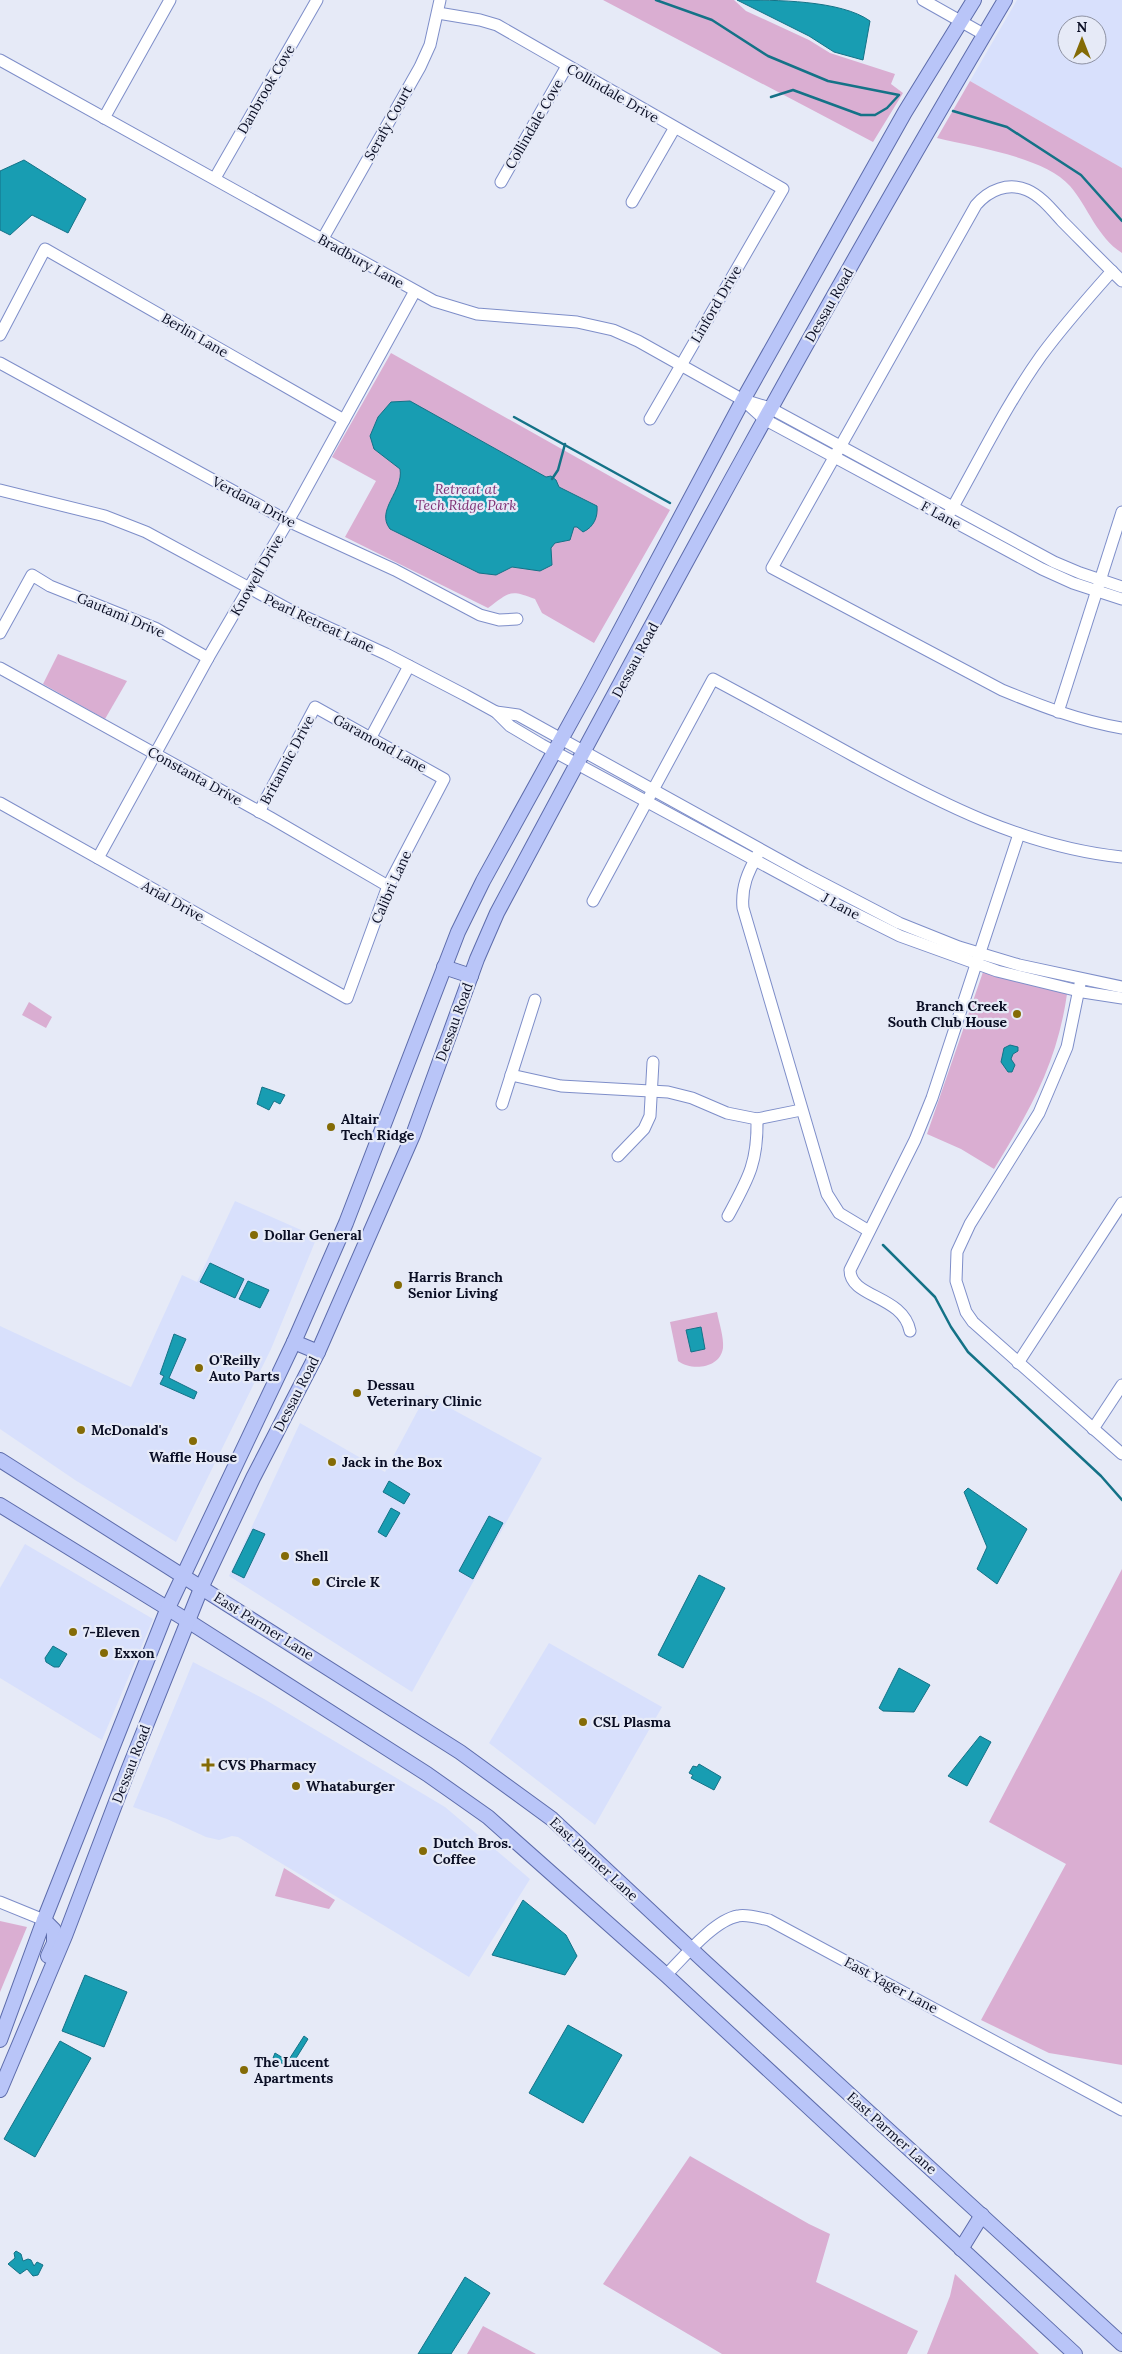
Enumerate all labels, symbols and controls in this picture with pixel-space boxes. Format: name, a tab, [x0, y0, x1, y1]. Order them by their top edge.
north arrow	[1057, 15, 1107, 65]
text: N	[1077, 18, 1088, 36]
street label: Danbrook Cove	[233, 41, 299, 137]
street label: Collindale Drive	[564, 59, 663, 127]
street label: Collindale Cove	[501, 75, 567, 172]
street label: Serafy Court	[360, 82, 416, 163]
street label: Bradbury Lane	[315, 230, 408, 292]
street label: Linford Drive	[687, 262, 746, 346]
street label: Dessau Road	[801, 265, 857, 345]
street label: Berlin Lane	[158, 309, 232, 361]
street label: Verdana Drive	[208, 472, 299, 532]
park label: Retreat at Tech Ridge Park	[415, 480, 517, 514]
street label: F Lane	[918, 497, 965, 533]
street label: Knowell Drive	[226, 531, 288, 619]
street label: Gautami Drive	[74, 588, 168, 642]
street label: Pearl Retreat Lane	[261, 590, 377, 657]
street label: Dessau Road	[608, 619, 662, 701]
street label: Garamond Lane	[330, 710, 430, 776]
street label: Britannic Drive	[256, 712, 318, 808]
street label: Constanta Drive	[145, 743, 246, 810]
street label: Calibri Lane	[367, 847, 415, 926]
street label: Arial Drive	[138, 876, 208, 926]
street label: J Lane	[818, 888, 864, 924]
street label: Dessau Road	[431, 980, 477, 1064]
place label: Branch Creek South Club House	[888, 997, 1008, 1031]
marker: Branch Creek South Club House	[1011, 1008, 1023, 1020]
place label: Altair Tech Ridge	[341, 1110, 415, 1144]
marker: Altair Tech Ridge	[325, 1121, 337, 1133]
place label: Dollar General	[264, 1226, 363, 1244]
marker: Dollar General	[248, 1229, 260, 1241]
place label: Harris Branch Senior Living	[408, 1268, 503, 1302]
marker: Harris Branch Senior Living	[392, 1279, 404, 1291]
place label: O'Reilly Auto Parts	[209, 1351, 280, 1385]
street label: Dessau Road	[269, 1353, 323, 1435]
marker: O'Reilly Auto Parts	[193, 1362, 205, 1374]
place label: Dessau Veterinary Clinic	[367, 1376, 483, 1410]
marker: Dessau Veterinary Clinic	[351, 1387, 363, 1399]
place label: McDonald's	[91, 1421, 168, 1439]
marker: McDonald's	[75, 1424, 87, 1436]
marker: Waffle House	[187, 1435, 199, 1447]
place label: Waffle House	[149, 1448, 238, 1466]
place label: Jack in the Box	[342, 1453, 442, 1471]
marker: Jack in the Box	[326, 1456, 338, 1468]
place label: Shell	[295, 1547, 329, 1565]
marker: Shell	[279, 1550, 291, 1562]
place label: Circle K	[326, 1573, 380, 1591]
marker: Circle K	[310, 1576, 322, 1588]
street label: East Parmer Lane	[211, 1588, 318, 1664]
place label: 7-Eleven	[83, 1623, 140, 1641]
marker: 7-Eleven	[67, 1626, 79, 1638]
place label: Exxon	[114, 1644, 155, 1662]
marker: Exxon	[98, 1647, 110, 1659]
place label: CSL Plasma	[593, 1713, 671, 1731]
marker: CSL Plasma	[577, 1716, 589, 1728]
street label: Dessau Road	[108, 1722, 154, 1806]
place label: CVS Pharmacy	[218, 1756, 317, 1774]
marker: CVS Pharmacy	[202, 1759, 214, 1771]
place label: Whataburger	[306, 1777, 395, 1795]
marker: Whataburger	[290, 1780, 302, 1792]
street label: East Parmer Lane	[546, 1813, 642, 1905]
place label: Dutch Bros. Coffee	[433, 1834, 511, 1868]
marker: Dutch Bros. Coffee	[417, 1845, 429, 1857]
street label: East Yager Lane	[841, 1953, 941, 2017]
place label: The Lucent Apartments	[254, 2053, 333, 2087]
marker: The Lucent Apartments	[238, 2064, 250, 2076]
street label: East Parmer Lane	[843, 2088, 941, 2178]

